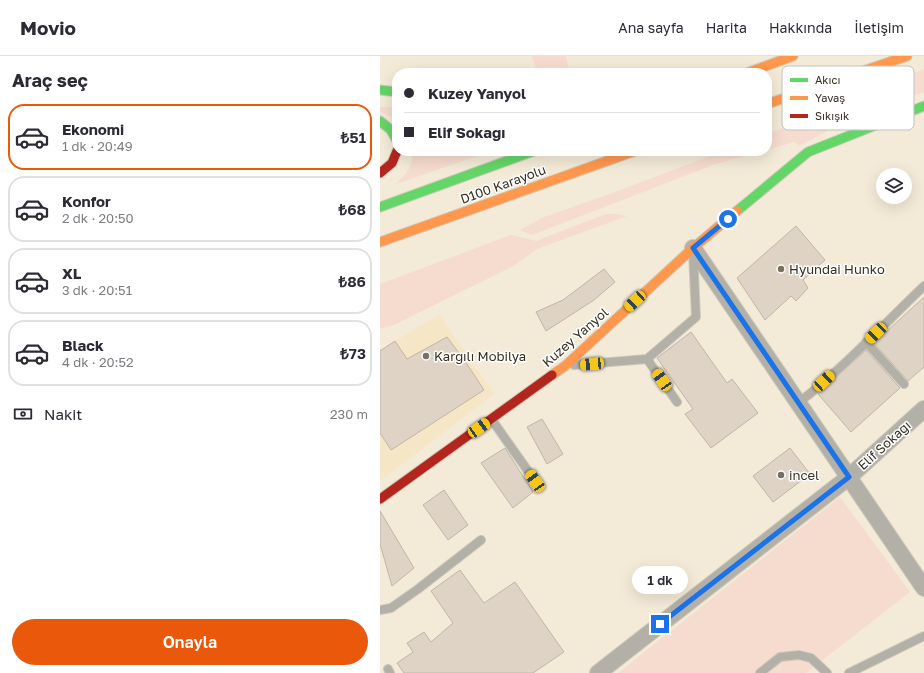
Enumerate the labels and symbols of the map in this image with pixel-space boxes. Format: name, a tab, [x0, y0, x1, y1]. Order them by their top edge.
legend	[782, 66, 914, 130]
text: Akıcı	[815, 73, 840, 86]
text: Yavaş	[815, 91, 845, 104]
text: Sıkışık	[815, 109, 849, 122]
street label: D100 Karayolu	[458, 161, 548, 207]
route start	[719, 210, 737, 228]
place label: Hyundai Hunko	[789, 261, 885, 277]
marker: Hyundai Hunko	[776, 264, 786, 274]
car	[622, 288, 648, 314]
street label: Kuzey Yanyol	[539, 304, 611, 370]
car	[863, 320, 889, 346]
place label: Kargılı Mobilya	[434, 348, 526, 364]
marker: Kargılı Mobilya	[421, 351, 431, 361]
car	[580, 357, 604, 371]
car	[650, 367, 674, 393]
car	[811, 368, 837, 394]
car	[466, 416, 492, 440]
street label: Elif Sokağı	[854, 417, 914, 473]
place label: incel	[789, 467, 819, 483]
car	[523, 468, 547, 494]
marker: incel	[776, 470, 786, 480]
callout: 1 dk	[632, 566, 688, 594]
route end	[651, 615, 669, 633]

